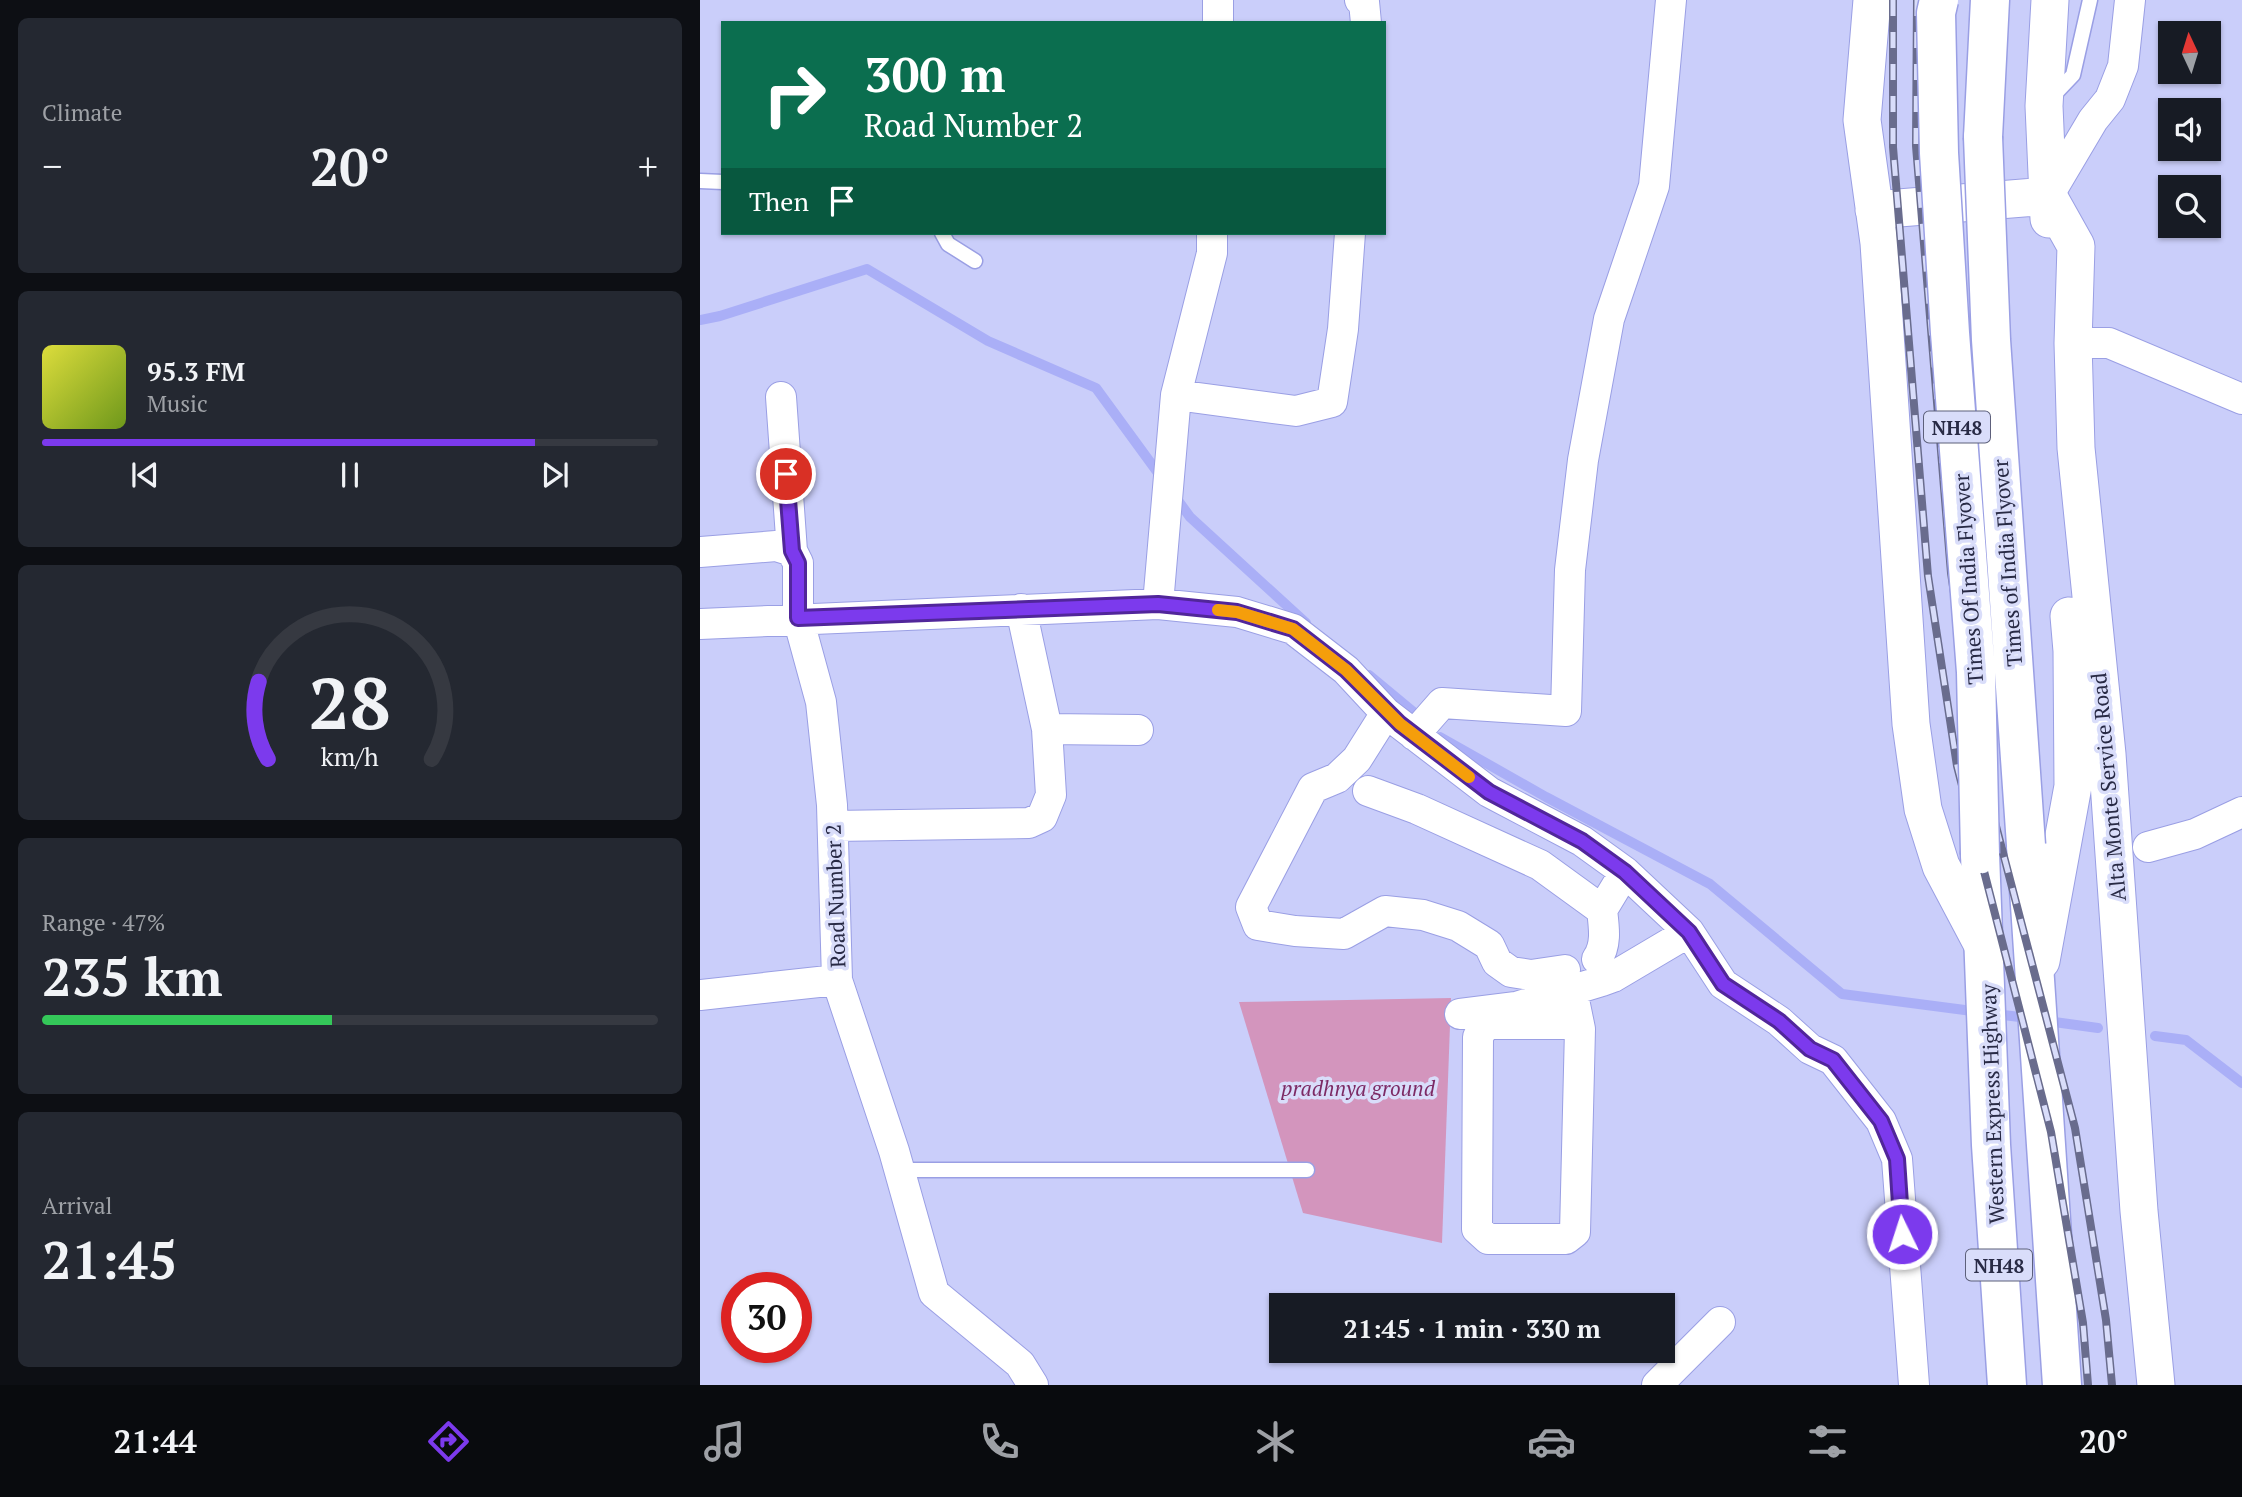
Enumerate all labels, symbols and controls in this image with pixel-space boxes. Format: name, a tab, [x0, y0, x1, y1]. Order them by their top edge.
north arrow	[2158, 21, 2221, 84]
map controls	[2158, 21, 2221, 238]
text: 300 m	[864, 41, 1006, 106]
icon: right	[749, 49, 840, 140]
text: Climate	[42, 97, 122, 128]
button: sound	[2158, 98, 2221, 161]
text: Road Number 2	[864, 104, 1083, 146]
text: 20°	[310, 132, 390, 201]
text: −	[42, 141, 62, 191]
text: +	[638, 141, 658, 191]
button: search	[2158, 175, 2221, 238]
icon: arrive	[823, 182, 861, 220]
text: Then	[749, 184, 809, 218]
text: 95.3 FM	[147, 354, 245, 388]
text: Music	[147, 388, 208, 419]
road number: NH48	[1924, 412, 1990, 442]
pin	[756, 444, 816, 504]
icon: arrive	[767, 455, 805, 493]
icon: previous	[126, 456, 164, 494]
icon: pause	[331, 456, 369, 494]
icon: next	[536, 456, 574, 494]
street label: Times of India Flyover	[1986, 458, 2028, 668]
street label: Times Of India Flyover	[1947, 472, 1989, 686]
text: 28	[309, 653, 391, 750]
street label: Alta Monte Service Road	[2084, 671, 2132, 902]
text: km/h	[321, 739, 379, 772]
street label: Road Number 2	[818, 824, 852, 968]
text: Range · 47%	[42, 907, 165, 938]
text: 235 km	[42, 942, 223, 1011]
street label: Western Express Highway	[1974, 983, 2010, 1225]
park label: pradhnya ground	[1281, 1074, 1436, 1102]
text: Arrival	[42, 1190, 113, 1221]
position arrow	[1865, 1197, 1939, 1271]
text: 21:45	[42, 1225, 177, 1294]
road number: NH48	[1966, 1250, 2032, 1280]
speed limit sign: 30	[721, 1272, 812, 1363]
text: 21:45 · 1 min · 330 m	[1343, 1311, 1601, 1345]
icon: directions	[424, 1417, 473, 1466]
icon: music	[700, 1417, 749, 1466]
icon: phone	[975, 1417, 1024, 1466]
icon: climate	[1251, 1417, 1300, 1466]
icon: car	[1527, 1417, 1576, 1466]
icon: filters	[1803, 1417, 1852, 1466]
text: 21:44	[113, 1420, 197, 1462]
text: 20°	[2079, 1420, 2128, 1462]

